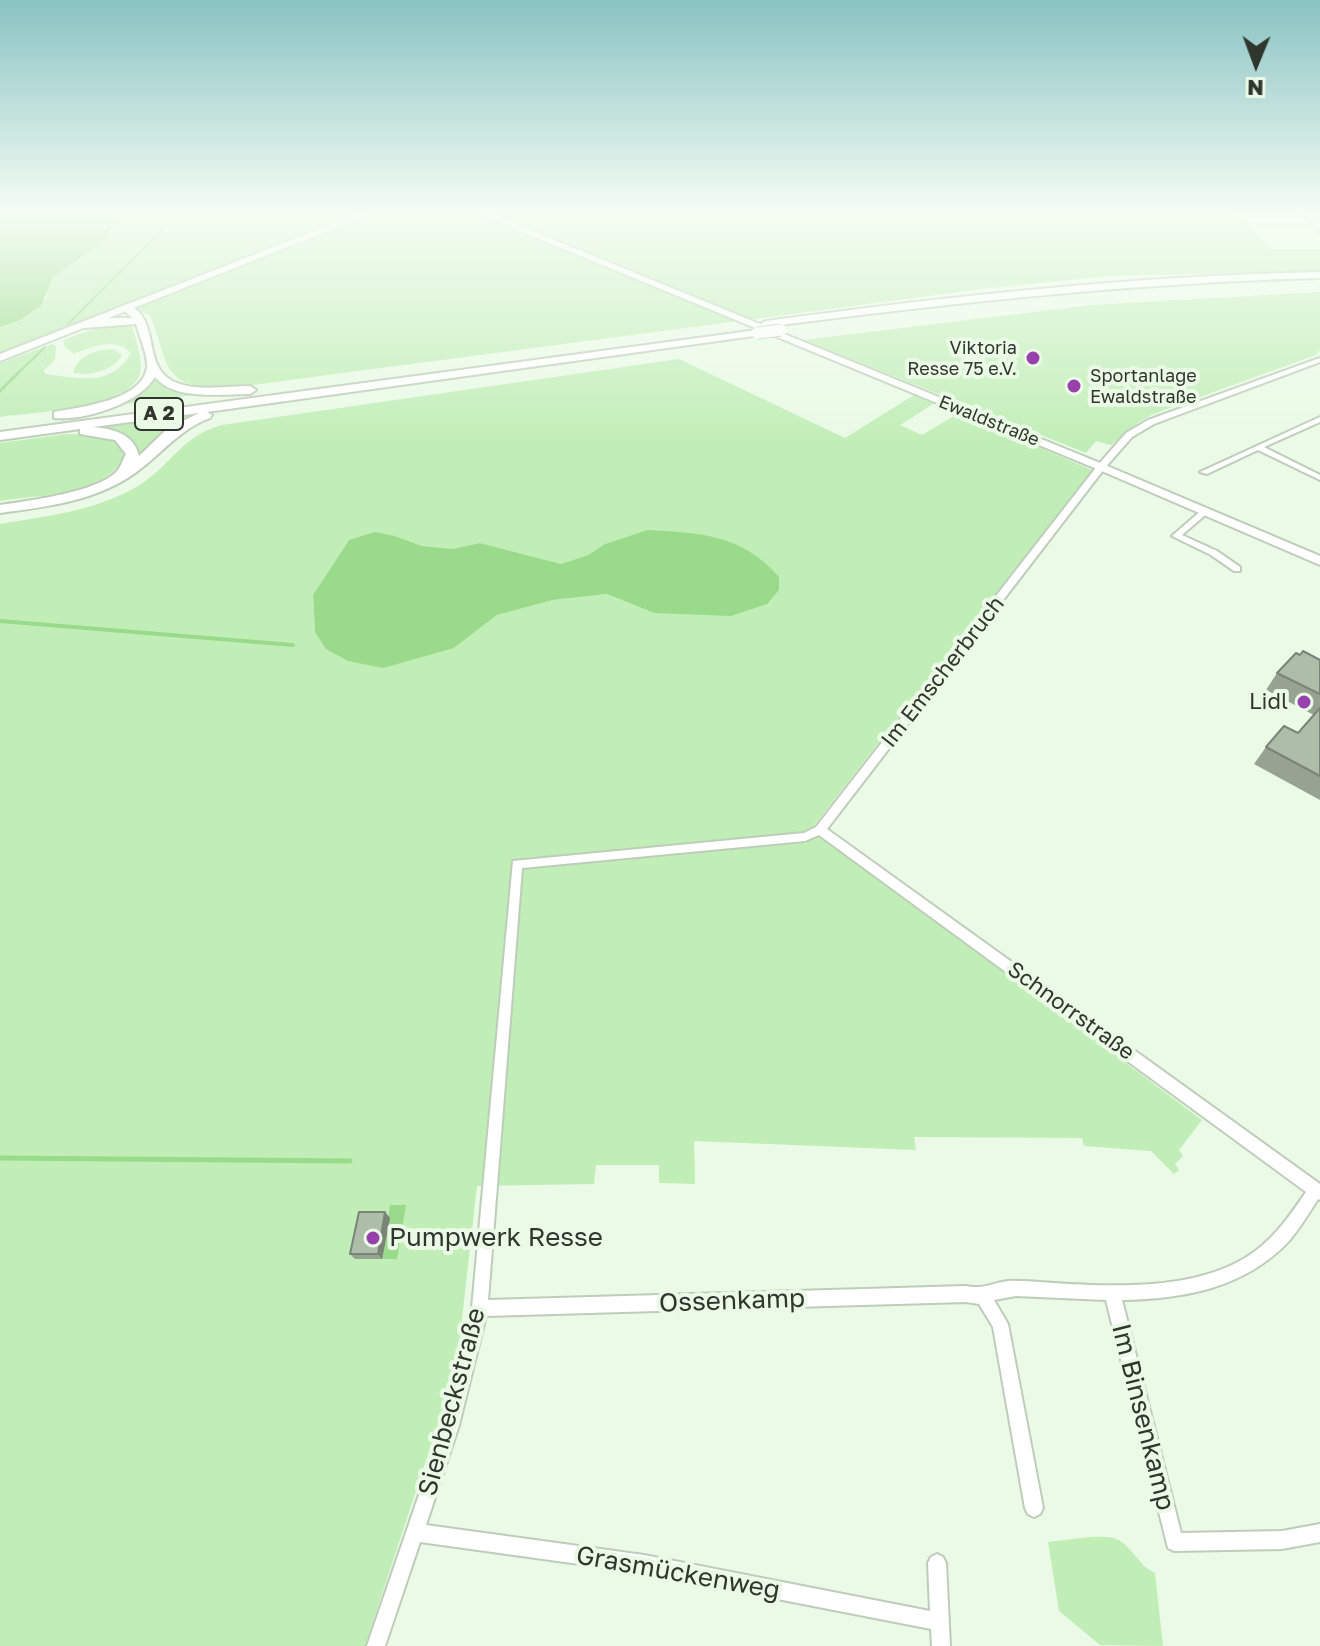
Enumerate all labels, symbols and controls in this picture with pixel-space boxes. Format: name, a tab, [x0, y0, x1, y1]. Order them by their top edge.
north arrow	[1216, 24, 1296, 104]
text: N	[1247, 75, 1264, 102]
place label: Viktoria Resse 75 e.V.	[907, 337, 1017, 380]
marker: Viktoria Resse 75 e.V.	[1024, 349, 1042, 367]
place label: Sportanlage Ewaldstraße	[1090, 365, 1197, 408]
marker: Sportanlage Ewaldstraße	[1065, 377, 1083, 395]
street label: Ewaldstraße	[936, 391, 1042, 451]
road number: A 2	[135, 398, 183, 430]
street label: Im Emscherbruch	[876, 591, 1010, 753]
place label: Lidl	[1249, 689, 1288, 715]
marker: Lidl	[1295, 693, 1313, 711]
street label: Schnorrstraße	[1002, 956, 1140, 1066]
place label: Pumpwerk Resse	[389, 1222, 603, 1254]
marker: Pumpwerk Resse	[364, 1229, 382, 1247]
street label: Ossenkamp	[659, 1283, 805, 1319]
street label: Sienbeckstraße	[412, 1305, 492, 1499]
street label: Im Binsenkamp	[1105, 1321, 1181, 1513]
street label: Grasmückenweg	[574, 1540, 782, 1606]

